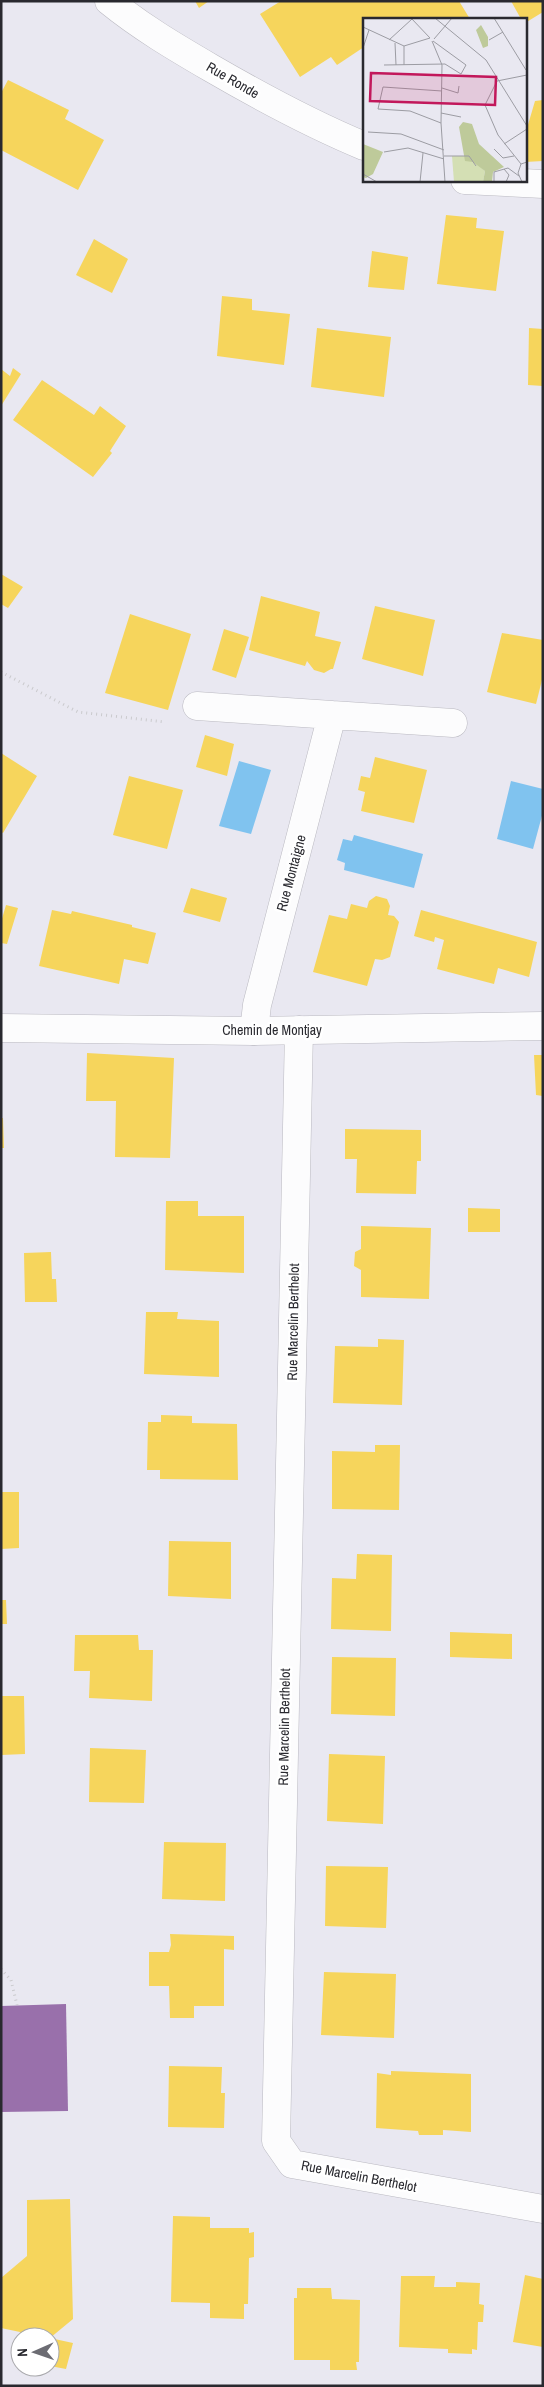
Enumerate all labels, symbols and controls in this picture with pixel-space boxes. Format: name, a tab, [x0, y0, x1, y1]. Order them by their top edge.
inset map	[363, 18, 526, 181]
street label: Rue Ronde	[203, 58, 263, 102]
street label: Rue Montaigne	[272, 833, 310, 913]
street label: Chemin de Montjay	[222, 1021, 322, 1039]
street label: Rue Marcelin Berthelot	[283, 1263, 303, 1381]
street label: Rue Marcelin Berthelot	[274, 1668, 294, 1786]
street label: Rue Marcelin Berthelot	[300, 2156, 418, 2196]
north arrow	[10, 2327, 60, 2377]
text: N	[13, 2348, 31, 2357]

